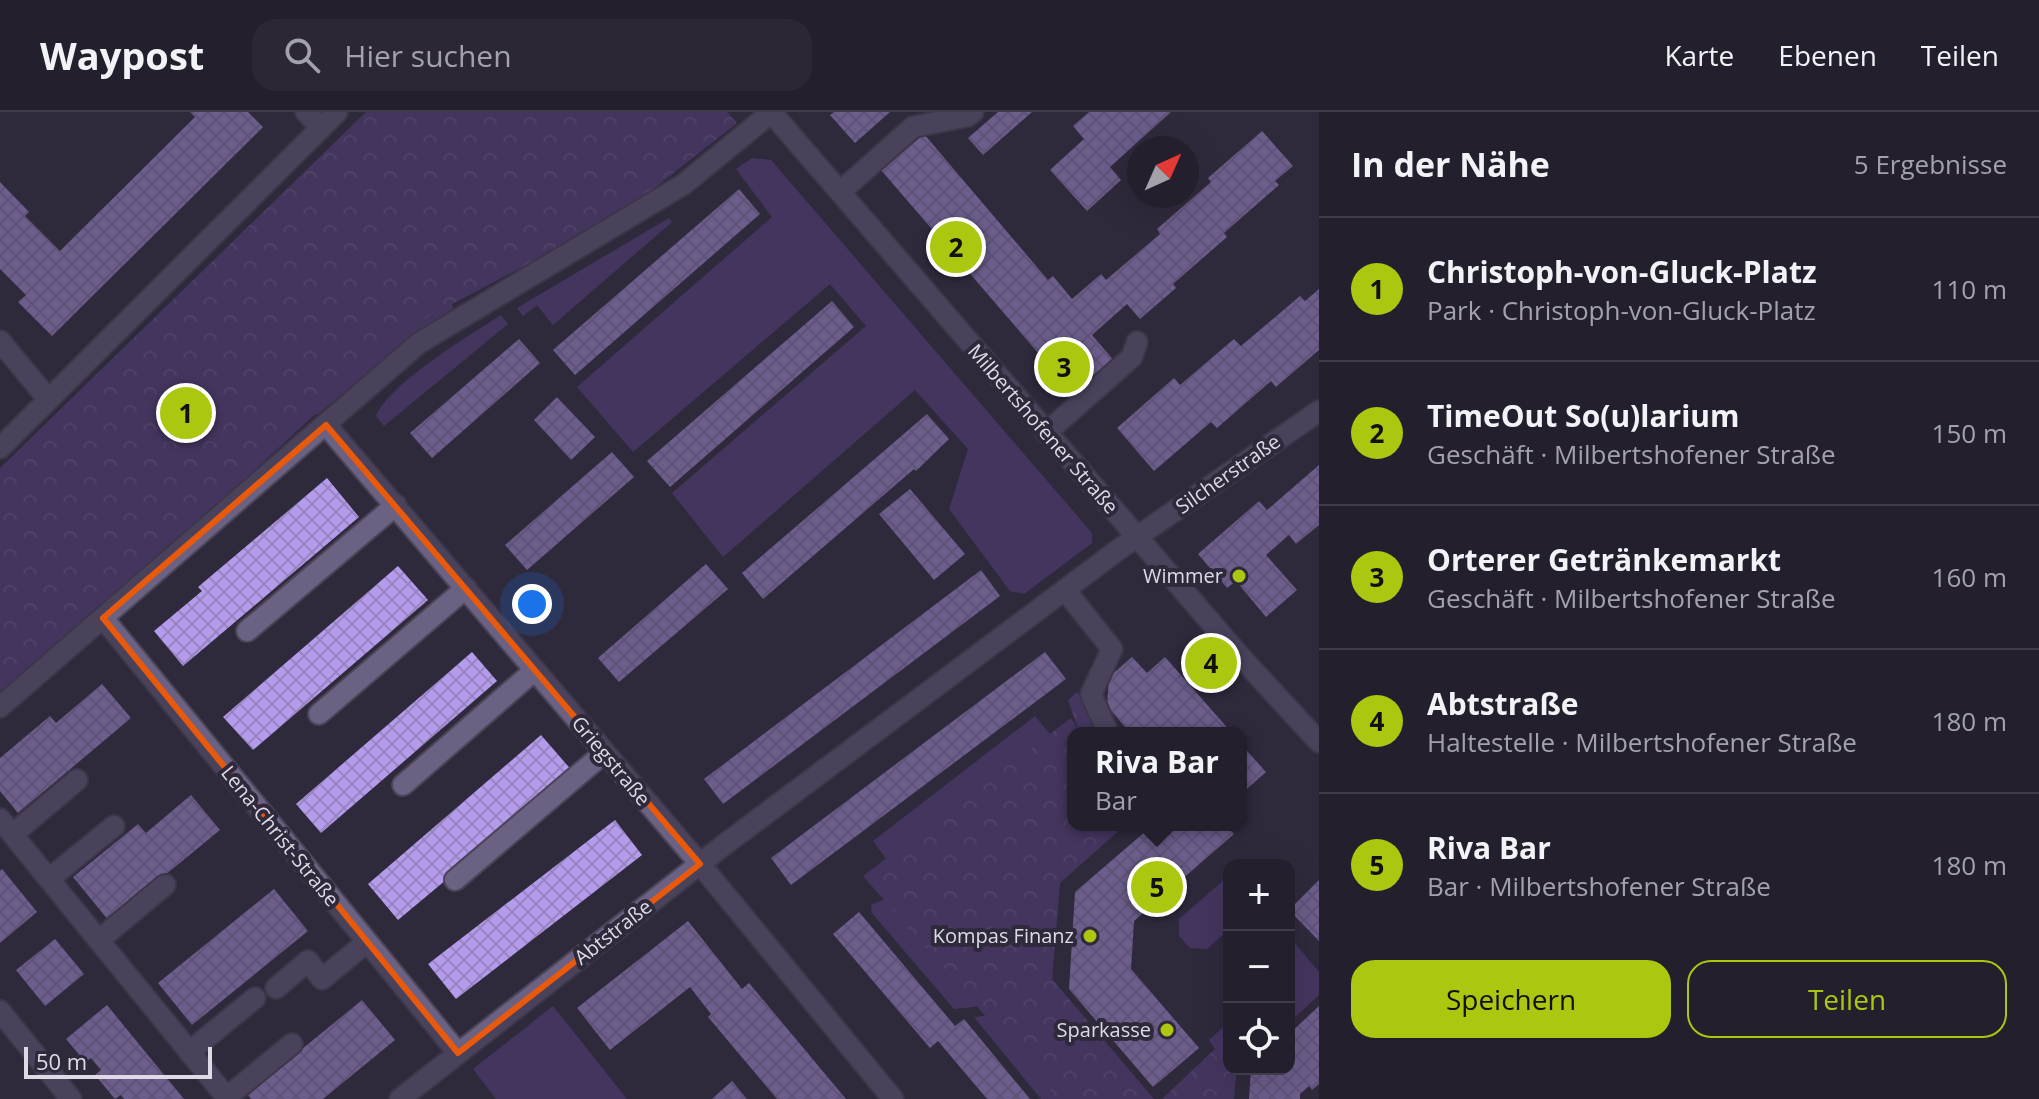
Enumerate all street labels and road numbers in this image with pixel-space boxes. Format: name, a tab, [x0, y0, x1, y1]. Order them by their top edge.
street label: Milbertshofener Straße	[962, 338, 1125, 519]
street label: Silcherstraße	[1170, 428, 1285, 520]
street label: Griegstraße	[566, 710, 657, 811]
street label: Lena-Christ-Straße	[215, 760, 346, 912]
street label: Abtstraße	[568, 893, 657, 970]

